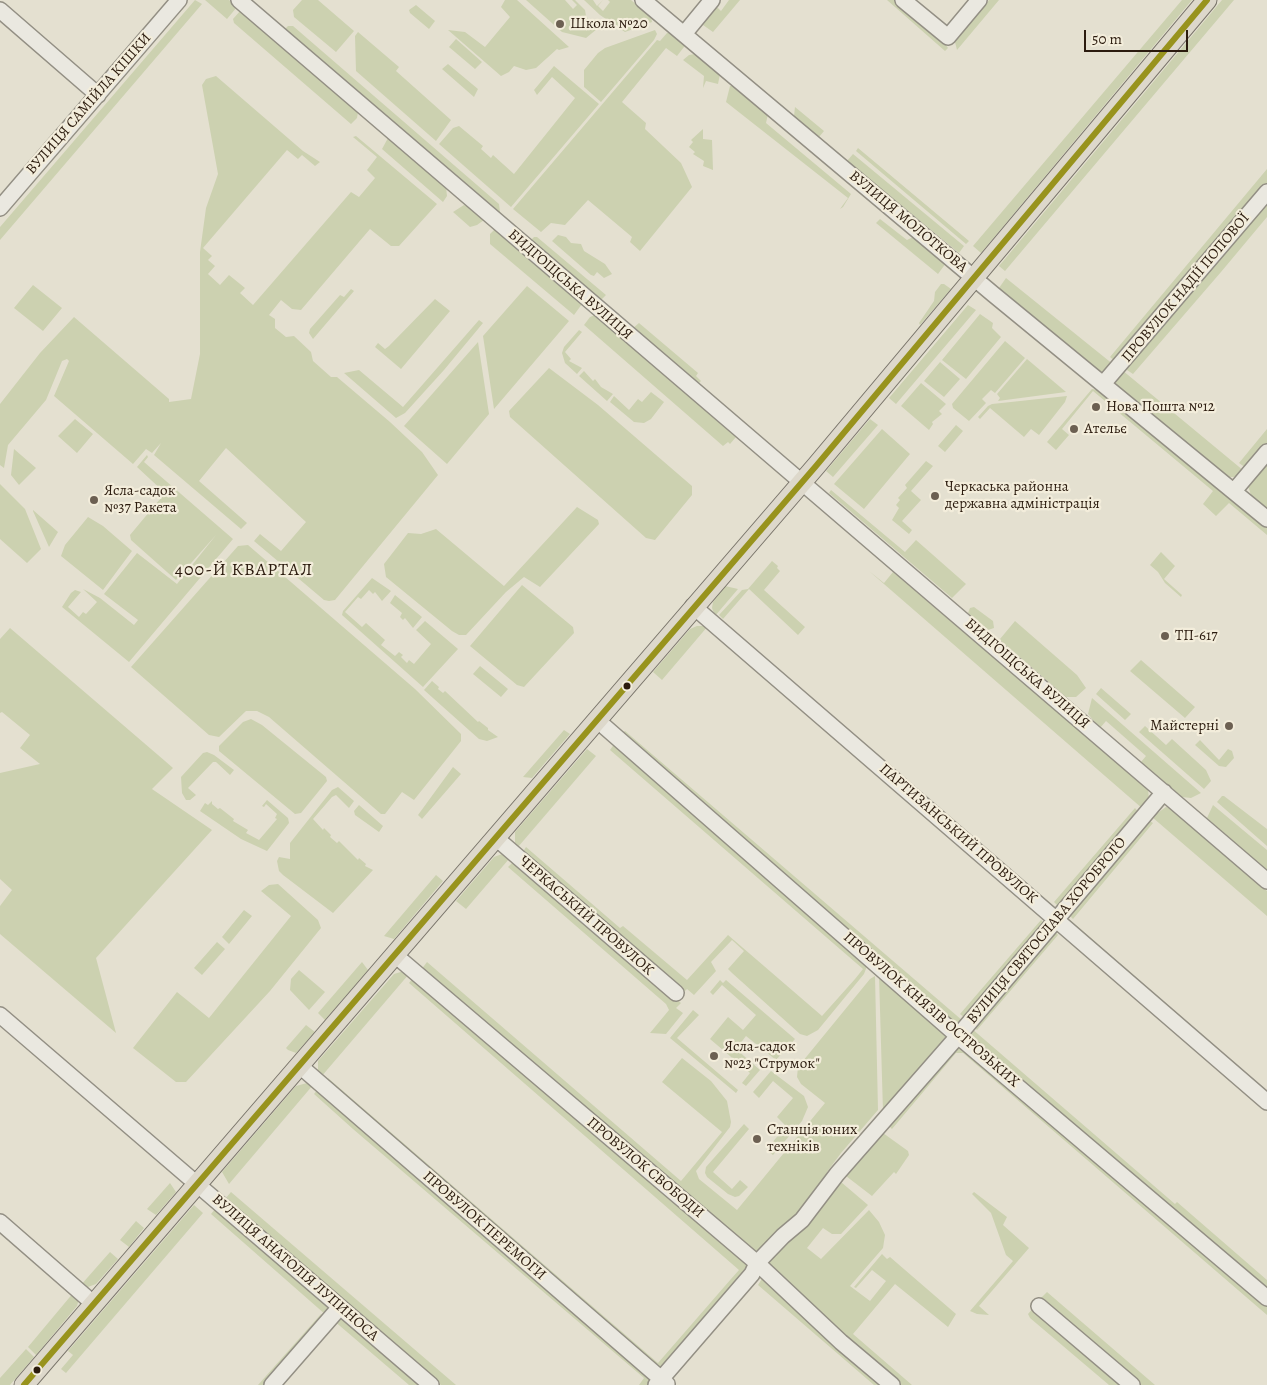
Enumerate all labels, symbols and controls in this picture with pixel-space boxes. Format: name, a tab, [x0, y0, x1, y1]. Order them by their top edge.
place label: Школа №20	[570, 15, 648, 33]
marker: Школа №20	[554, 18, 566, 30]
scale bar	[1087, 20, 1191, 52]
text: 50 m	[1092, 29, 1122, 49]
street label: ВУЛИЦЯ САМІЙЛА КІШКИ	[23, 30, 155, 178]
street label: ВУЛИЦЯ МОЛОТКОВА	[845, 167, 971, 277]
street label: ПРОВУЛОК НАДІЇ ПОПОВОЇ	[1118, 210, 1254, 366]
street label: БИДГОЩСЬКА ВУЛИЦЯ	[504, 226, 636, 344]
place label: Нова Пошта №12	[1106, 398, 1215, 416]
marker: Нова Пошта №12	[1090, 401, 1102, 413]
place label: Ательє	[1084, 420, 1127, 438]
marker: Ательє	[1068, 423, 1080, 435]
place label: Черкаська районна державна адміністрація	[945, 478, 1100, 513]
place label: Ясла-садок №37 Ракета	[104, 482, 177, 517]
marker: Черкаська районна державна адміністрація	[929, 490, 941, 502]
marker: Ясла-садок №37 Ракета	[88, 494, 100, 506]
district label: 400-Й КВАРТАЛ	[173, 560, 315, 582]
street label: БИДГОЩСЬКА ВУЛИЦЯ	[961, 615, 1093, 733]
place label: ТП-617	[1175, 627, 1217, 645]
marker: ТП-617	[1159, 630, 1171, 642]
unlabelled marker	[622, 681, 632, 691]
place label: Майстерні	[1150, 717, 1219, 735]
marker: Майстерні	[1223, 720, 1235, 732]
street label: ПАРТИЗАНСЬКИЙ ПРОВУЛОК	[875, 760, 1041, 908]
street label: ВУЛИЦЯ СВЯТОСЛАВА ХОРОБРОГО	[964, 834, 1130, 1028]
street label: ЧЕРКАСЬКИЙ ПРОВУЛОК	[515, 853, 657, 979]
street label: ПРОВУЛОК КНЯЗІВ ОСТРОЗЬКИХ	[839, 929, 1023, 1091]
place label: Ясла-садок №23 "Струмок"	[724, 1038, 820, 1073]
marker: Ясла-садок №23 "Струмок"	[708, 1050, 720, 1062]
street label: ПРОВУЛОК СВОБОДИ	[583, 1114, 707, 1222]
place label: Станція юних техніків	[767, 1121, 857, 1156]
marker: Станція юних техніків	[751, 1133, 763, 1145]
street label: ПРОВУЛОК ПЕРЕМОГИ	[419, 1168, 549, 1284]
street label: ВУЛИЦЯ АНАТОЛІЯ ЛУПИНОСА	[208, 1191, 382, 1345]
unlabelled marker	[32, 1365, 42, 1375]

